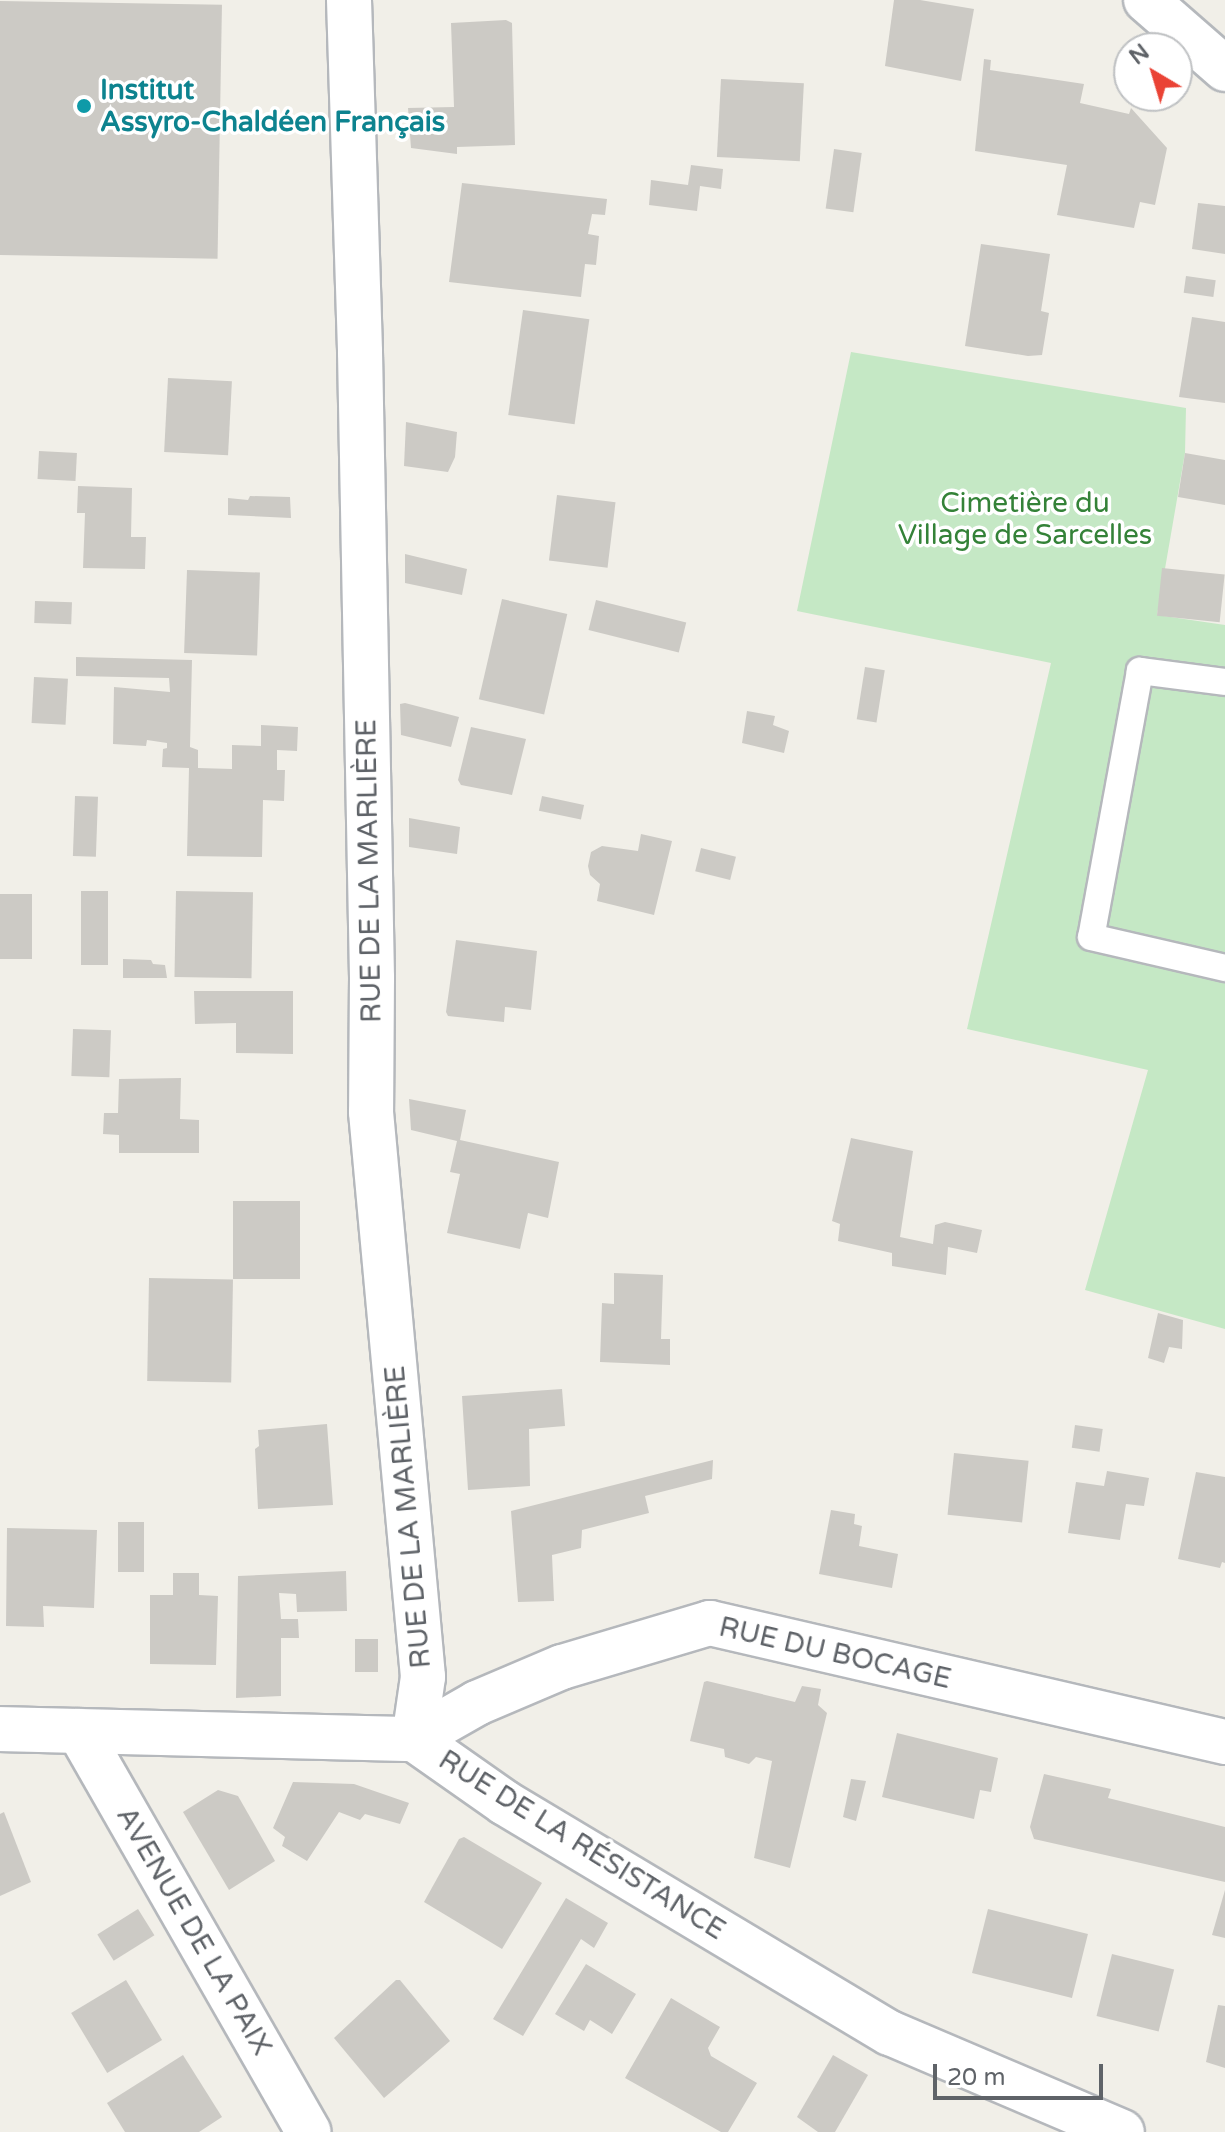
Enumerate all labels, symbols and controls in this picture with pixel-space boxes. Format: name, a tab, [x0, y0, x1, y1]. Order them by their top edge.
north arrow	[1113, 32, 1193, 112]
text: N	[1124, 39, 1154, 70]
place label: Institut Assyro-Chaldéen Français	[100, 73, 445, 139]
marker: Institut Assyro-Chaldéen Français	[75, 97, 93, 115]
park label: Cimetière du Village de Sarcelles	[898, 486, 1152, 552]
street label: RUE DE LA MARLIÈRE	[350, 719, 388, 1023]
street label: RUE DE LA MARLIÈRE	[378, 1364, 438, 1670]
street label: RUE DU BOCAGE	[716, 1610, 954, 1696]
street label: RUE DE LA RÉSISTANCE	[433, 1743, 731, 1947]
street label: AVENUE DE LA PAIX	[109, 1801, 279, 2061]
scale bar	[937, 2048, 1107, 2098]
text: 20 m	[947, 2063, 1005, 2092]

